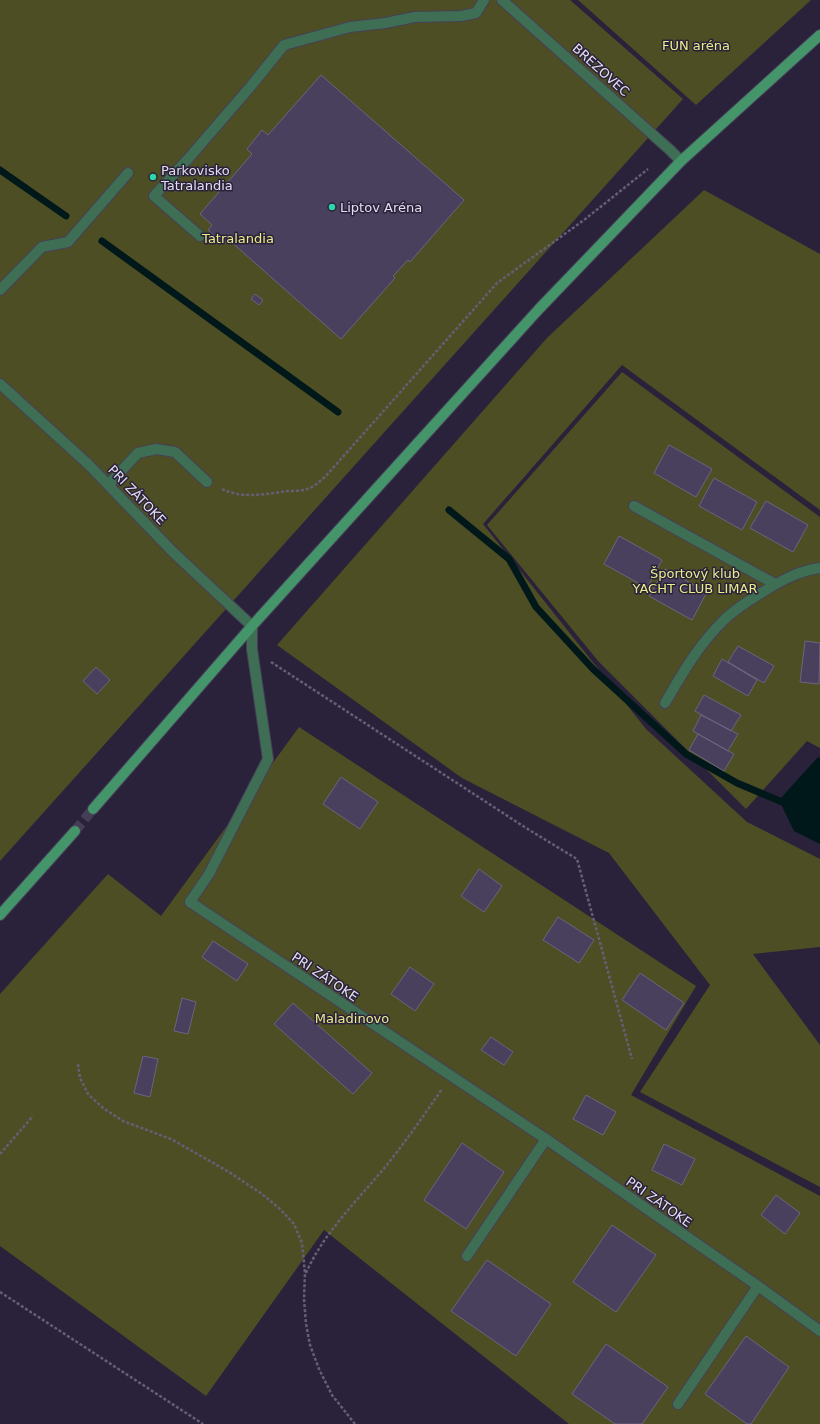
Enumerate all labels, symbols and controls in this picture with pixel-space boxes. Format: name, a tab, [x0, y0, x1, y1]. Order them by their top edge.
park label: FUN aréna	[662, 38, 730, 53]
street label: BREZOVEC	[570, 41, 632, 99]
place label: Parkovisko Tatralandia	[160, 163, 233, 193]
marker: Parkovisko Tatralandia	[148, 172, 158, 182]
place label: Liptov Aréna	[340, 200, 422, 215]
marker: Liptov Aréna	[327, 202, 337, 212]
park label: Tatralandia	[201, 231, 274, 246]
street label: PRI ZÁTOKE	[105, 462, 169, 528]
park label: Športový klub YACHT CLUB LIMAR	[632, 566, 757, 596]
street label: PRI ZÁTOKE	[289, 949, 361, 1005]
park label: Maladinovo	[315, 1011, 389, 1026]
street label: PRI ZÁTOKE	[623, 1174, 695, 1230]

